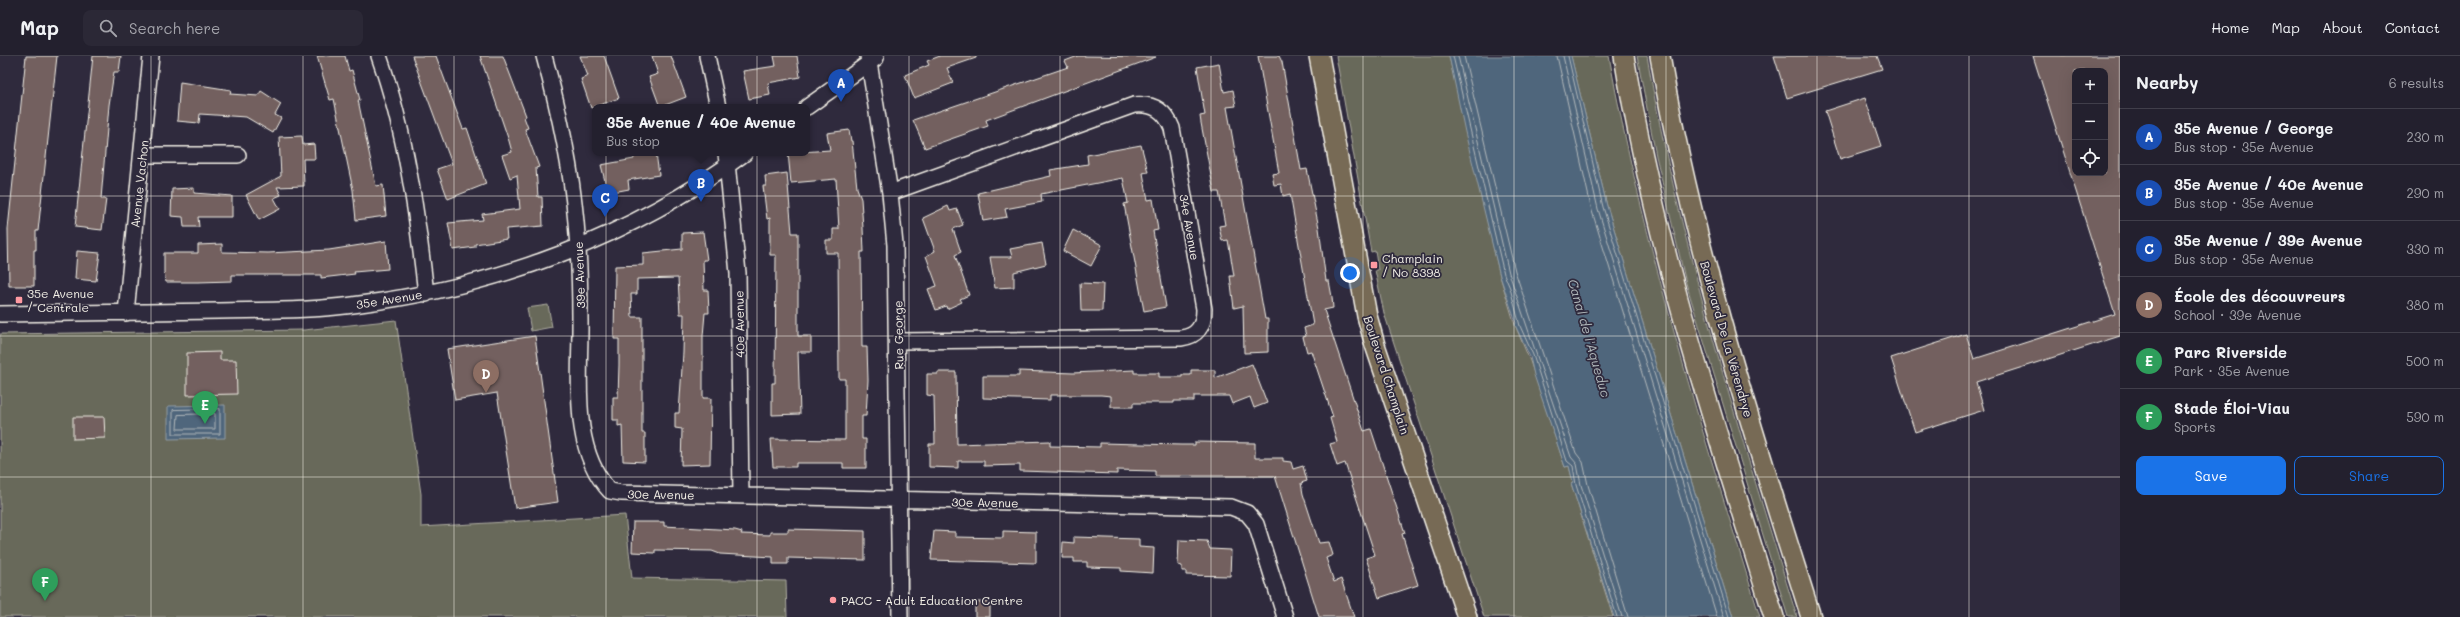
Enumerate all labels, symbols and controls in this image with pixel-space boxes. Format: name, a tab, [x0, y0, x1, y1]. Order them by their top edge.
search box	[83, 10, 363, 46]
text: Map	[20, 15, 59, 40]
icon: search	[97, 17, 119, 39]
text: Search here	[129, 18, 220, 38]
text: Home	[2211, 18, 2249, 37]
text: Map	[2271, 18, 2300, 37]
text: About	[2322, 18, 2363, 37]
text: Contact	[2385, 18, 2440, 37]
map controls	[2072, 68, 2108, 176]
button: +	[2072, 68, 2108, 104]
pin: A	[828, 69, 854, 102]
text: Nearby	[2136, 71, 2198, 93]
text: 6 results	[2389, 74, 2444, 91]
popup	[592, 104, 810, 156]
button: −	[2072, 104, 2108, 140]
text: 35e Avenue / 40e Avenue	[606, 112, 796, 132]
text: 35e Avenue / George	[2174, 118, 2333, 138]
text: A	[2144, 128, 2154, 145]
text: 230 m	[2407, 128, 2444, 145]
text: Bus stop	[606, 132, 660, 149]
text: Bus stop · 35e Avenue	[2174, 138, 2314, 155]
street label: Avenue Vachon	[126, 139, 152, 229]
button: locate	[2072, 140, 2108, 176]
pin: B	[688, 169, 714, 202]
text: 35e Avenue / 40e Avenue	[2174, 174, 2364, 194]
pin: C	[592, 184, 618, 217]
text: B	[2145, 184, 2153, 201]
text: 290 m	[2407, 184, 2444, 201]
street label: 34e Avenue	[1176, 193, 1204, 261]
text: Bus stop · 35e Avenue	[2174, 194, 2314, 211]
text: 35e Avenue / 39e Avenue	[2174, 230, 2362, 250]
text: C	[2144, 240, 2154, 257]
text: 330 m	[2406, 240, 2444, 257]
street label: 39e Avenue	[570, 241, 588, 309]
place label: Champlain / No 8398	[1382, 250, 1443, 280]
text: Bus stop · 35e Avenue	[2174, 250, 2314, 267]
street label: Boulevard De La Vérendrye	[1697, 259, 1757, 419]
marker: Champlain / No 8398	[1369, 260, 1379, 270]
your location	[1340, 263, 1360, 283]
water label: Canal de l'Aqueduc	[1565, 277, 1615, 399]
place label: 35e Avenue / Centrale	[27, 285, 94, 315]
street label: 35e Avenue	[355, 286, 423, 312]
text: École des découvreurs	[2174, 286, 2345, 306]
street label: 40e Avenue	[730, 290, 748, 358]
marker: 35e Avenue / Centrale	[14, 295, 24, 305]
text: D	[2144, 296, 2154, 313]
text: 380 m	[2406, 296, 2444, 313]
street label: Rue George	[889, 300, 907, 370]
text: School · 39e Avenue	[2174, 306, 2301, 323]
street label: Boulevard Champlain	[1360, 314, 1414, 436]
text: Parc Riverside	[2174, 342, 2287, 362]
text: E	[2145, 352, 2153, 369]
text: 500 m	[2406, 352, 2444, 369]
pin: D	[473, 360, 499, 393]
text: Park · 35e Avenue	[2174, 362, 2290, 379]
pin: E	[192, 391, 218, 424]
text: Stade Éloi-Viau	[2174, 398, 2290, 418]
text: F	[2145, 408, 2153, 425]
text: 590 m	[2406, 408, 2444, 425]
text: Sports	[2174, 418, 2216, 435]
button: Save	[2136, 456, 2286, 495]
button: Share	[2294, 456, 2444, 495]
street label: 30e Avenue	[627, 485, 695, 503]
street label: 30e Avenue	[951, 493, 1019, 511]
pin: F	[32, 568, 58, 601]
place label: PACC - Adult Education Centre	[841, 592, 1023, 608]
marker: PACC - Adult Education Centre	[828, 595, 838, 605]

